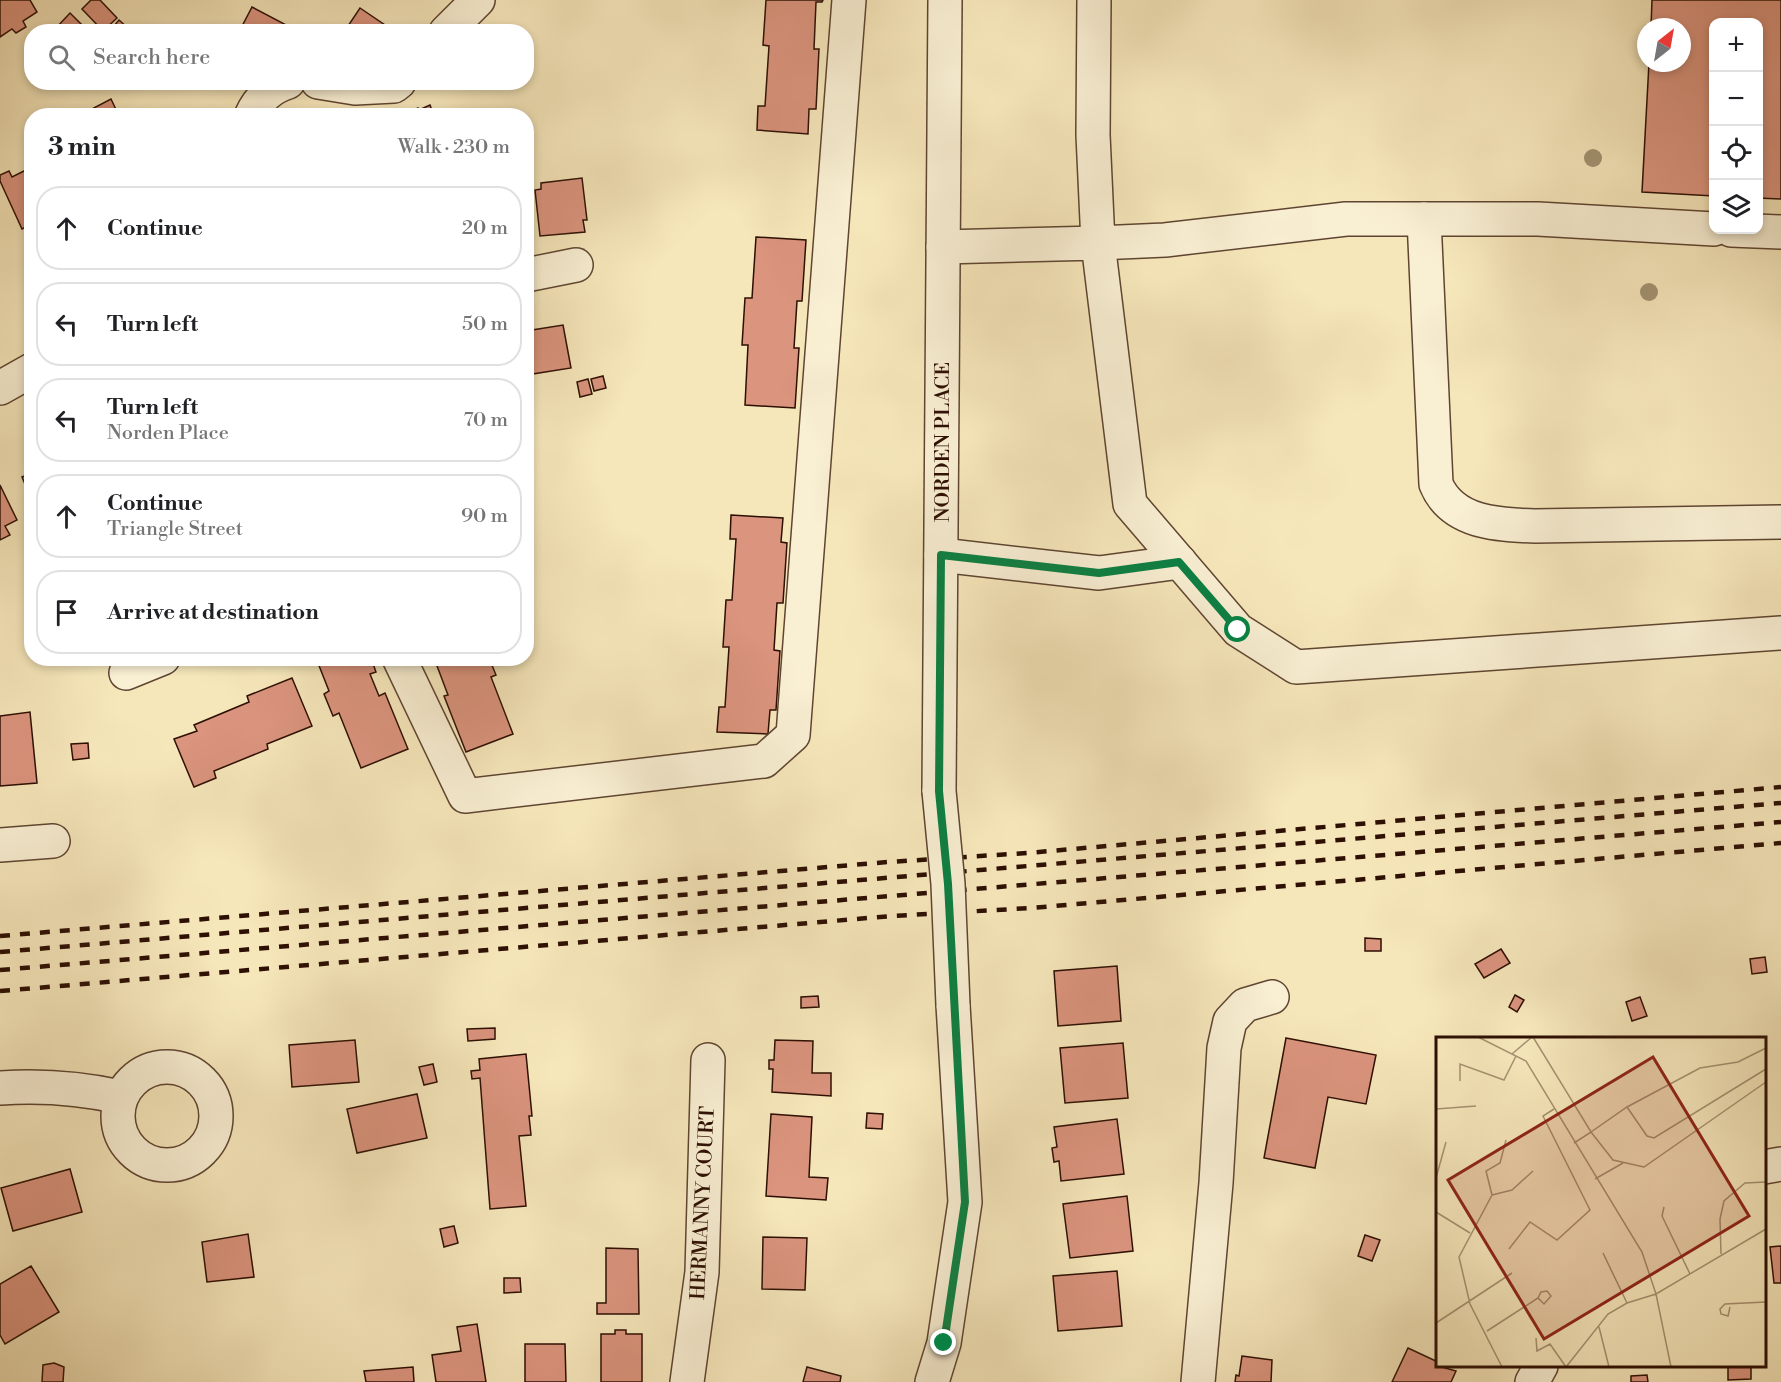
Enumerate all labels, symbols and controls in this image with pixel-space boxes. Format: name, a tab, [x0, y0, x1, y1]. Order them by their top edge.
north arrow	[1637, 18, 1691, 72]
map controls	[1709, 18, 1763, 234]
button: +	[1709, 18, 1763, 72]
search box	[24, 24, 534, 90]
icon: search	[45, 41, 78, 74]
text: Search here	[93, 44, 210, 71]
button: −	[1709, 72, 1763, 126]
button: locate	[1709, 126, 1763, 180]
text: 3 min	[48, 131, 116, 163]
text: Walk · 230 m	[398, 135, 510, 160]
button: layers	[1709, 180, 1763, 234]
icon: ahead	[50, 212, 83, 245]
text: Continue	[107, 215, 203, 242]
text: 20 m	[462, 216, 508, 241]
icon: left	[50, 308, 83, 341]
text: Turn left	[107, 311, 198, 338]
text: 50 m	[462, 312, 508, 337]
street label: NORDEN PLACE	[931, 362, 956, 522]
text: Turn left	[107, 394, 198, 421]
icon: left	[50, 404, 83, 437]
text: 70 m	[464, 408, 508, 433]
text: Norden Place	[107, 421, 229, 446]
text: Continue	[107, 490, 203, 517]
icon: ahead	[50, 500, 83, 533]
text: 90 m	[461, 504, 508, 529]
text: Triangle Street	[107, 517, 243, 542]
icon: arrive	[50, 596, 83, 629]
text: Arrive at destination	[107, 599, 319, 626]
route start	[1224, 616, 1250, 642]
inset map	[1436, 1037, 1766, 1367]
street label: HERMANNY COURT	[686, 1106, 721, 1301]
route end	[930, 1329, 956, 1355]

